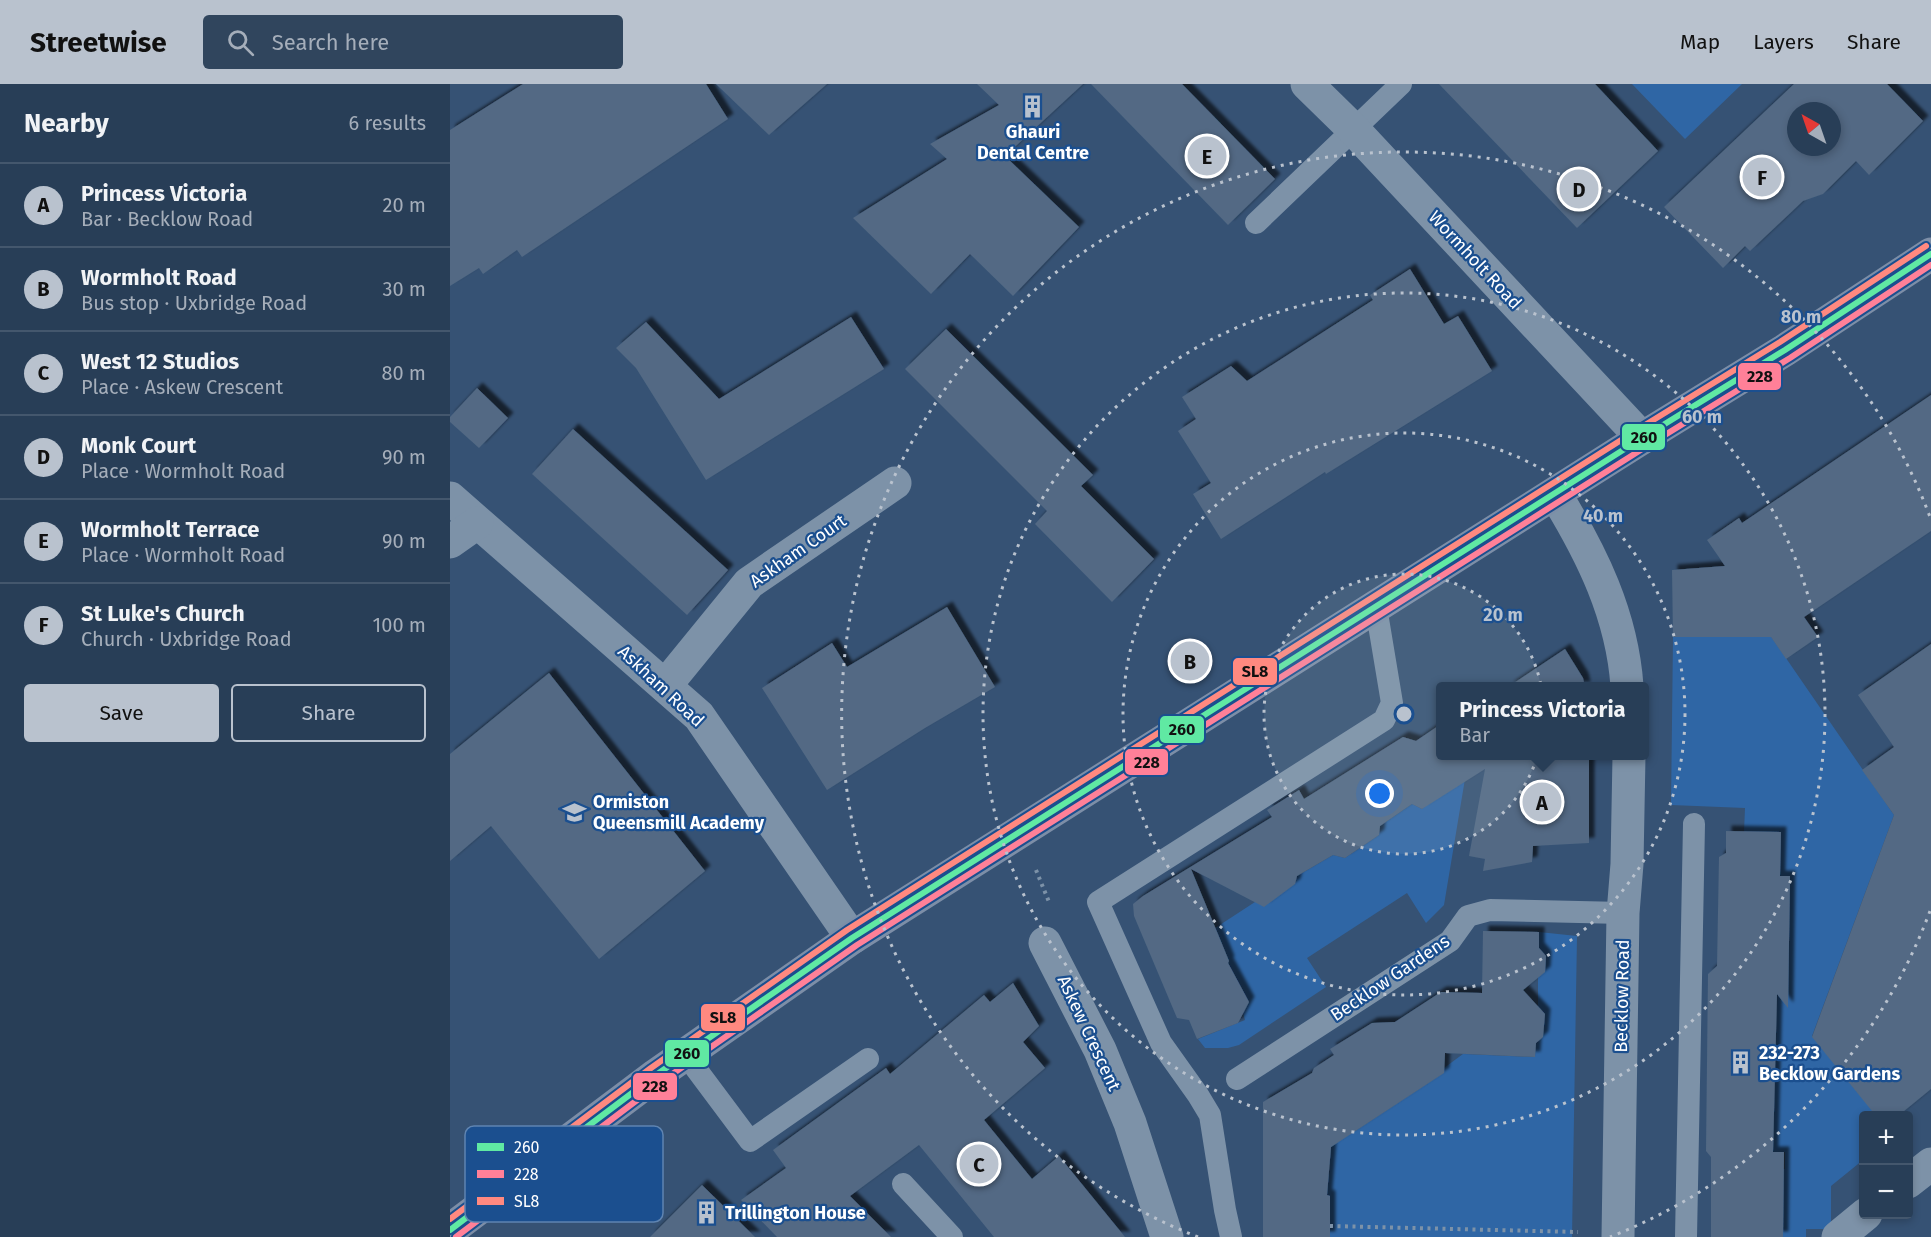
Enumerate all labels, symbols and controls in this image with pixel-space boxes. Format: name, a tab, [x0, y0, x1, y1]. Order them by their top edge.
search box	[203, 15, 623, 69]
text: Streetwise	[30, 26, 167, 59]
icon: search	[224, 26, 257, 59]
text: Search here	[272, 29, 389, 56]
text: Map	[1680, 29, 1720, 55]
text: Layers	[1753, 29, 1814, 55]
text: Share	[1847, 29, 1901, 55]
building icon: Ghauri Dental Centre	[1020, 93, 1046, 119]
north arrow	[1787, 102, 1841, 156]
text: Nearby	[24, 108, 109, 139]
text: 6 results	[349, 111, 426, 135]
place label: Ghauri Dental Centre	[977, 121, 1089, 164]
pin: E	[1188, 134, 1227, 178]
pin: F	[1742, 154, 1782, 200]
pin: D	[1560, 166, 1598, 212]
text: Princess Victoria	[81, 180, 247, 207]
text: A	[38, 193, 49, 217]
text: 20 m	[383, 193, 426, 217]
street label: Wormholt Road	[1424, 206, 1526, 314]
text: Bar · Becklow Road	[81, 207, 253, 231]
text: Wormholt Road	[81, 264, 237, 291]
text: B	[37, 277, 50, 301]
text: 30 m	[382, 277, 426, 301]
text: Bus stop · Uxbridge Road	[81, 291, 307, 315]
text: 80 m	[1781, 306, 1821, 328]
text: West 12 Studios	[81, 348, 239, 375]
text: C	[38, 361, 49, 385]
text: 80 m	[381, 361, 426, 385]
line badge: 228	[1737, 362, 1782, 391]
text: 228	[1747, 367, 1773, 386]
text: Place · Askew Crescent	[81, 375, 283, 399]
text: 60 m	[1682, 406, 1722, 428]
line badge: 260	[1621, 423, 1666, 451]
text: 260	[1631, 428, 1657, 447]
text: Monk Court	[81, 432, 196, 459]
text: D	[37, 445, 50, 469]
text: 90 m	[382, 445, 426, 469]
text: Place · Wormholt Road	[81, 459, 285, 483]
text: 40 m	[1583, 505, 1623, 527]
street label: Askham Court	[746, 509, 851, 592]
text: Wormholt Terrace	[81, 516, 259, 543]
text: E	[38, 529, 49, 553]
text: 90 m	[382, 529, 426, 553]
text: Place · Wormholt Road	[81, 543, 285, 567]
text: St Luke's Church	[81, 600, 245, 627]
text: 20 m	[1483, 604, 1523, 626]
text: F	[39, 613, 48, 637]
text: 100 m	[373, 613, 426, 637]
text: Church · Uxbridge Road	[81, 627, 292, 651]
pin: B	[1170, 638, 1210, 684]
street label: Askham Road	[613, 640, 709, 732]
line badge: SL8	[1232, 657, 1278, 686]
text: SL8	[1242, 662, 1268, 681]
popup	[1436, 682, 1649, 760]
button: Save	[24, 684, 219, 742]
button: Share	[231, 684, 426, 742]
text: Princess Victoria	[1459, 696, 1626, 723]
centre of rings	[1394, 704, 1414, 724]
line badge: 260	[1159, 715, 1205, 744]
text: 260	[1169, 720, 1195, 739]
text: Bar	[1459, 723, 1490, 747]
line badge: 228	[1124, 748, 1169, 776]
text: 228	[1134, 753, 1160, 772]
your location	[1365, 779, 1394, 808]
pin: A	[1522, 780, 1562, 824]
place label: Ormiston Queensmill Academy	[593, 791, 765, 834]
school or university icon: Ormiston Queensmill Academy	[562, 799, 588, 825]
street label: Becklow Gardens	[1326, 930, 1454, 1026]
street label: Becklow Road	[1610, 939, 1634, 1053]
street label: Askew Crescent	[1053, 972, 1126, 1095]
line badge: SL8	[700, 1003, 746, 1032]
text: SL8	[710, 1008, 736, 1027]
line badge: 260	[664, 1039, 710, 1068]
place label: 232-273 Becklow Gardens	[1759, 1042, 1900, 1085]
text: 260	[674, 1044, 700, 1063]
building icon: 232-273 Becklow Gardens	[1728, 1050, 1754, 1076]
line badge: 228	[632, 1072, 678, 1101]
text: 228	[642, 1077, 668, 1096]
map controls	[1859, 1111, 1913, 1219]
button: +	[1859, 1111, 1913, 1165]
legend	[465, 1126, 663, 1222]
text: 260	[514, 1138, 539, 1157]
pin: C	[960, 1142, 998, 1186]
text: 228	[514, 1165, 539, 1184]
button: −	[1859, 1165, 1913, 1219]
text: SL8	[514, 1192, 540, 1211]
building icon: Trillington House	[694, 1200, 720, 1226]
place label: Trillington House	[725, 1202, 866, 1224]

